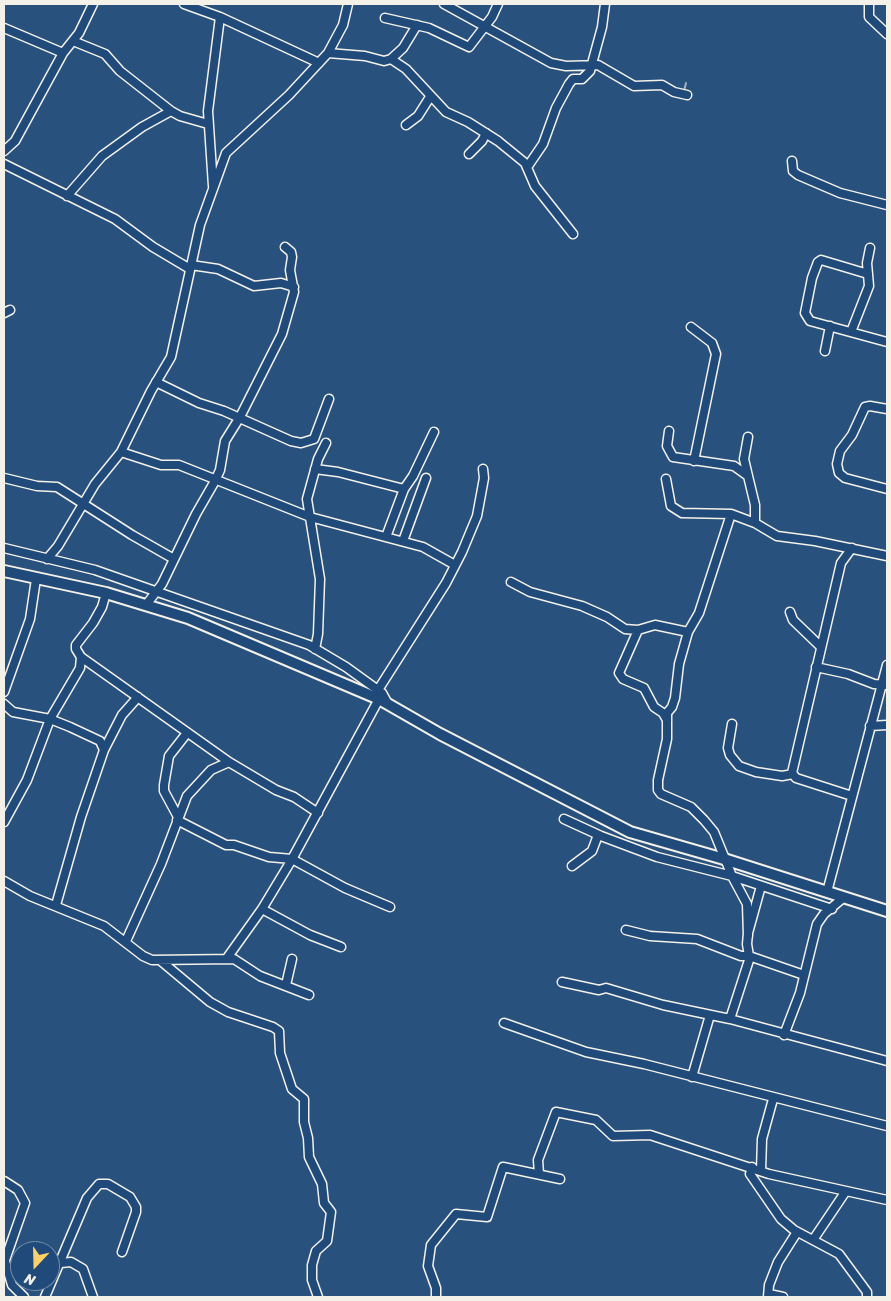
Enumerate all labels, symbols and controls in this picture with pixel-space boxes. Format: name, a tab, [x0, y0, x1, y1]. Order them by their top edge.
north arrow	[10, 1241, 60, 1291]
text: N	[21, 1266, 39, 1293]

